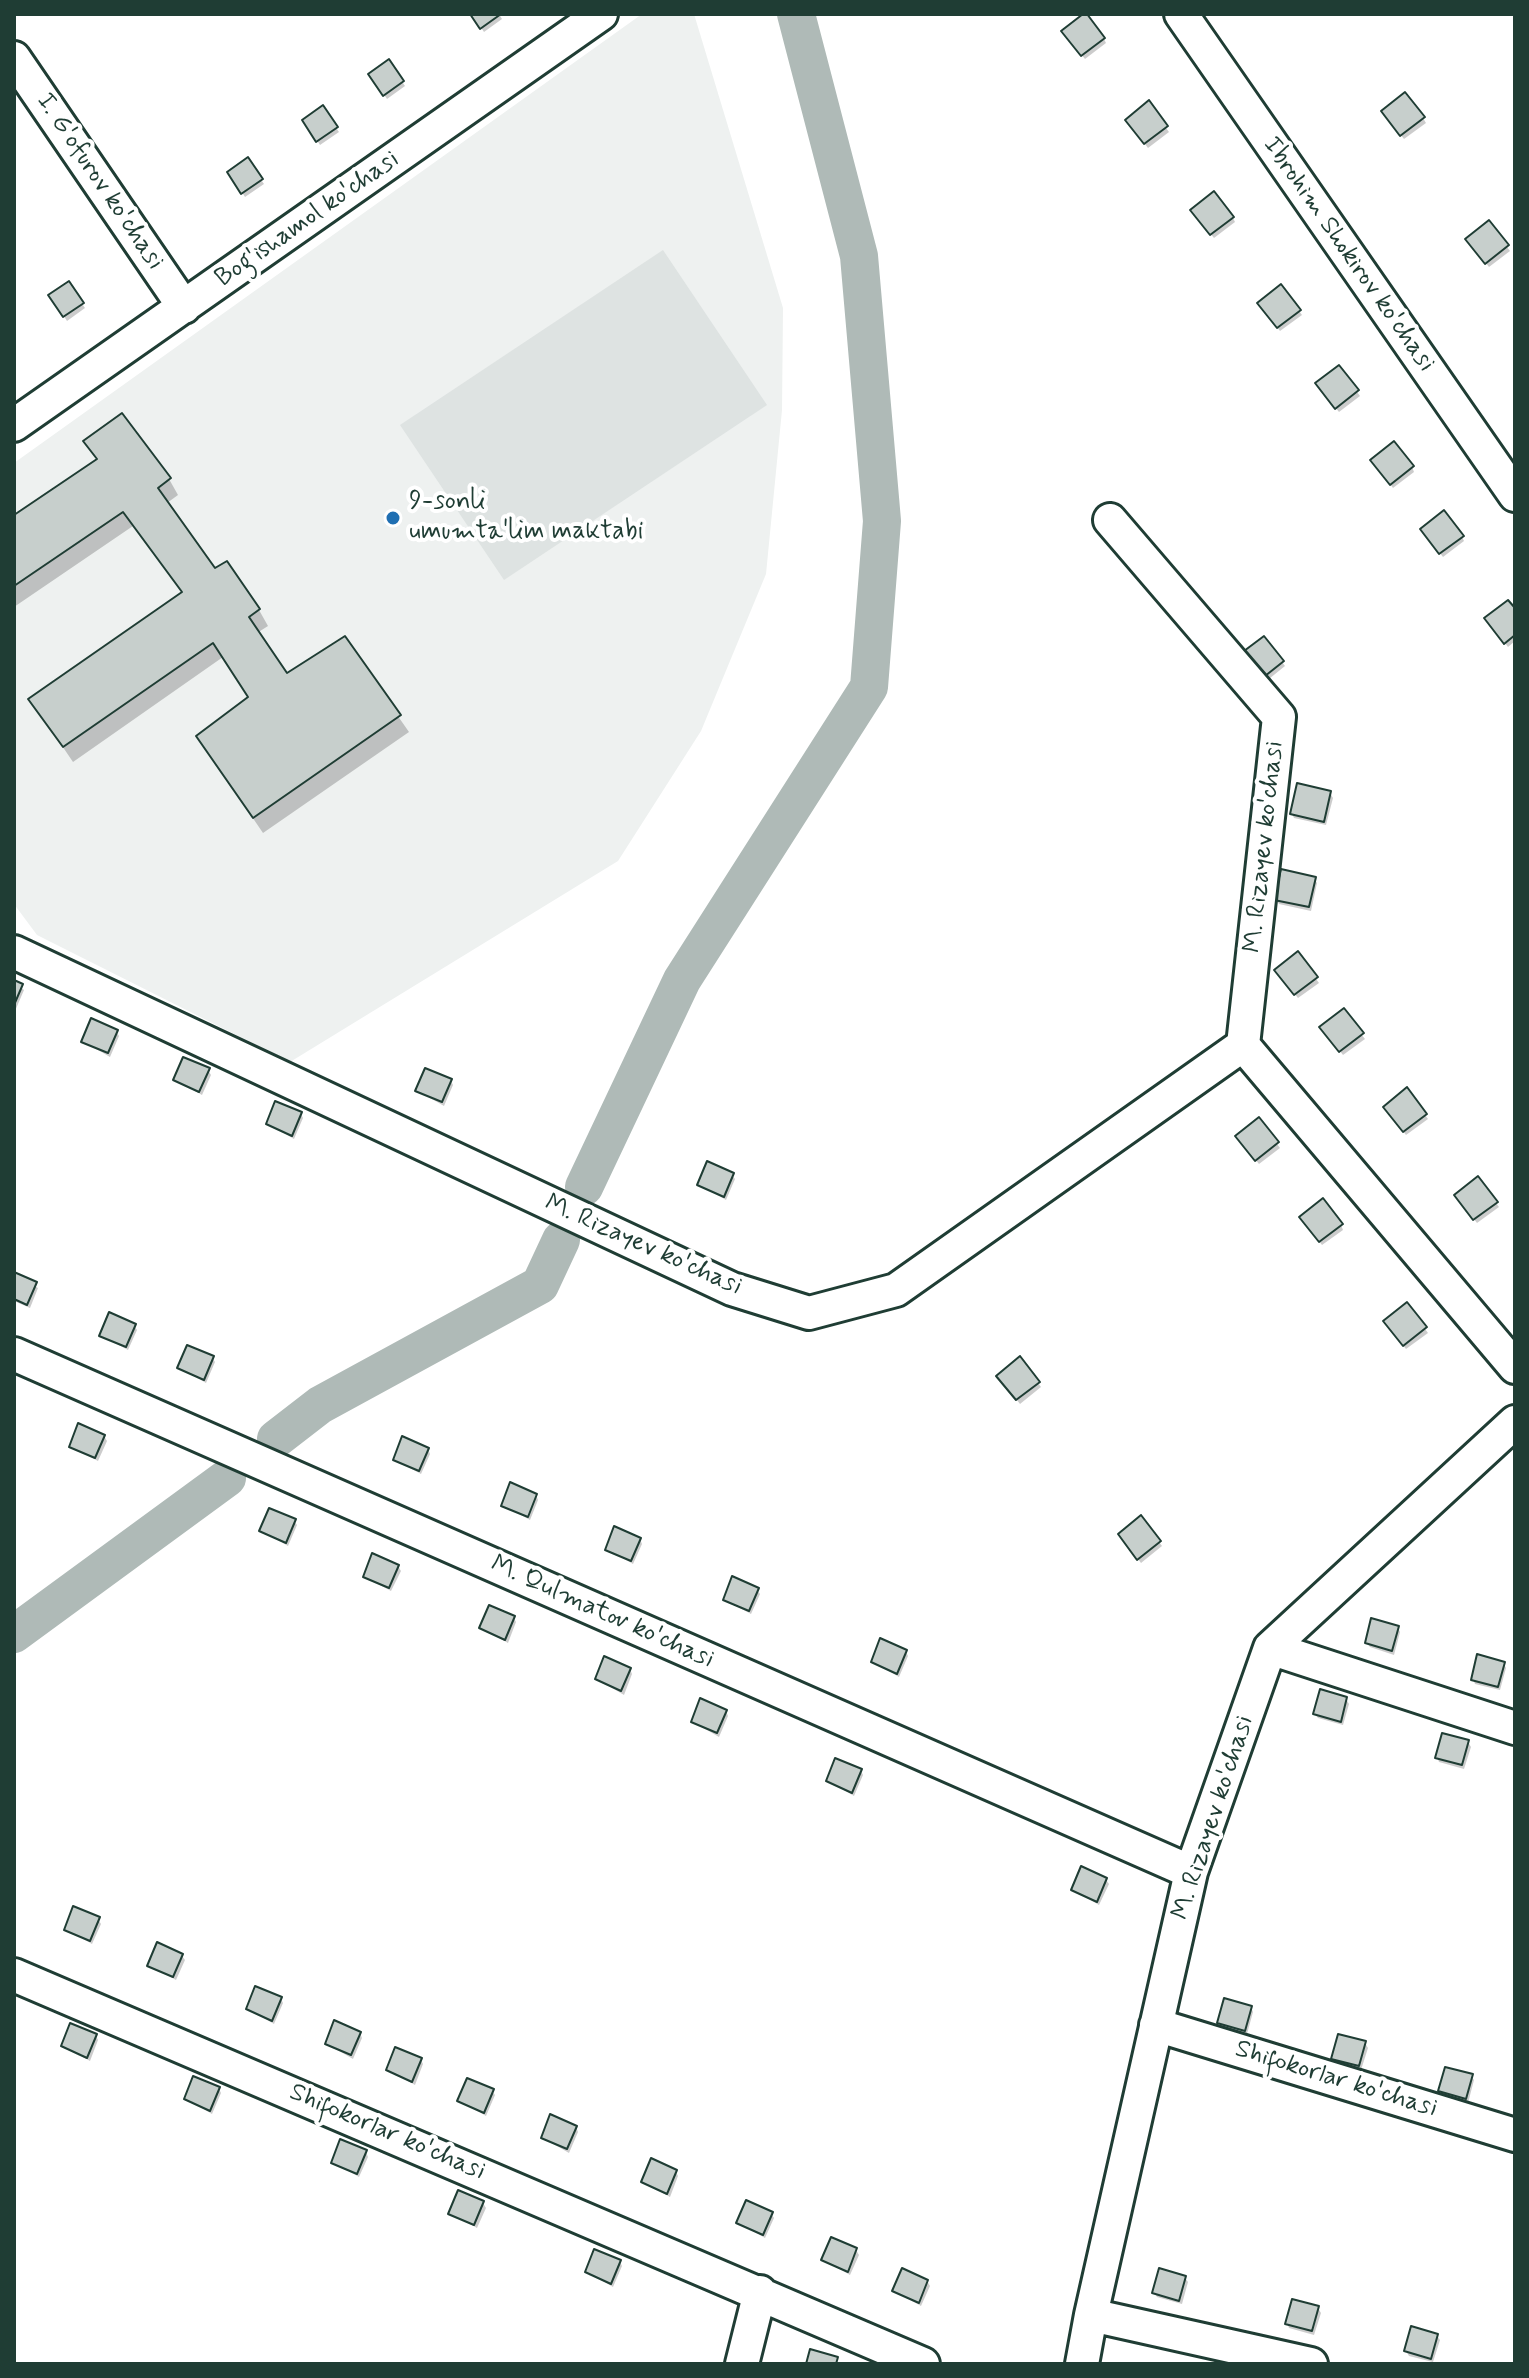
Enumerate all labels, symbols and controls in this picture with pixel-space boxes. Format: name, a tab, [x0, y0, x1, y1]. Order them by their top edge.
street label: I. G'ofurov ko'chasi	[28, 88, 170, 276]
street label: Ibrohim Shokirov ko'chasi	[1255, 131, 1441, 379]
street label: Bog'ishamol ko'chasi	[210, 145, 406, 295]
place label: 9-sonli umumta'lim maktabi	[409, 487, 643, 548]
marker: 9-sonli umumta'lim maktabi	[384, 509, 402, 527]
street label: M. Rizayev ko'chasi	[1238, 739, 1292, 955]
street label: M. Rizayev ko'chasi	[539, 1188, 747, 1304]
street label: M. Qulmatov ko'chasi	[485, 1550, 719, 1676]
street label: M. Rizayev ko'chasi	[1166, 1712, 1262, 1924]
street label: Shifokorlar ko'chasi	[1231, 2034, 1441, 2126]
street label: Shifokorlar ko'chasi	[284, 2078, 490, 2188]

